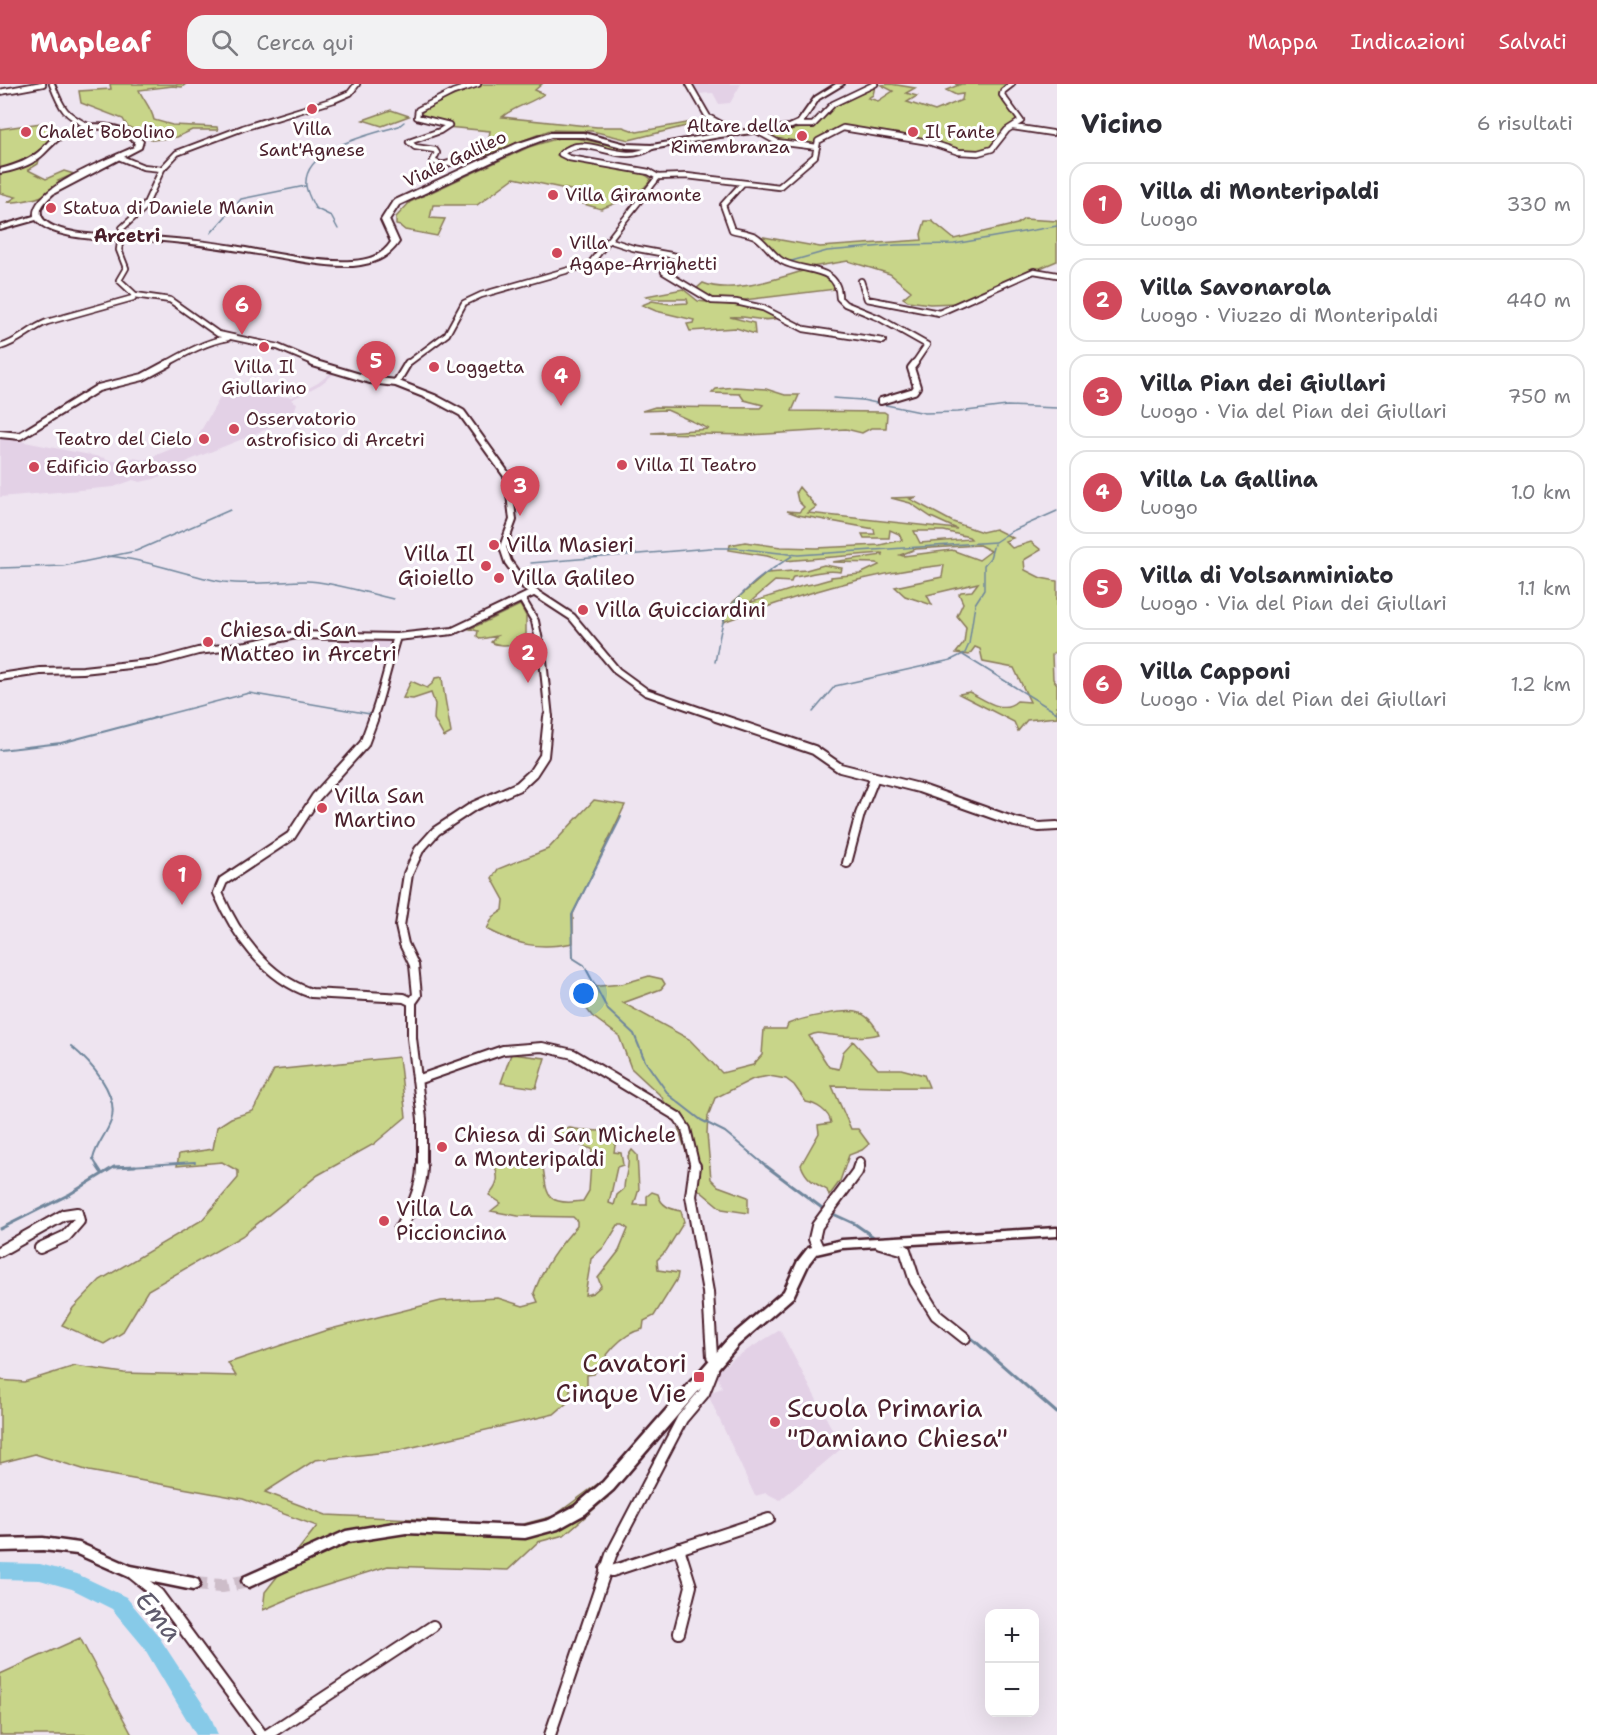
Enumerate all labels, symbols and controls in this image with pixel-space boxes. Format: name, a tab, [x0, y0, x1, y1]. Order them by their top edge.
search box	[187, 15, 607, 69]
text: Mapleaf	[30, 23, 151, 61]
icon: search	[208, 26, 241, 59]
text: Cerca qui	[256, 28, 354, 57]
text: Mappa	[1248, 28, 1318, 56]
text: Indicazioni	[1351, 28, 1465, 56]
text: Salvati	[1498, 28, 1567, 56]
marker: Villa Sant'Agnese	[305, 102, 319, 116]
text: Vicino	[1081, 106, 1163, 141]
text: 6 risultati	[1477, 110, 1573, 136]
place label: Altare della Rimembranza	[671, 114, 790, 159]
place label: Villa Sant'Agnese	[259, 117, 365, 162]
place label: Chalet Bobolino	[38, 120, 175, 144]
place label: Il Fante	[925, 120, 995, 144]
marker: Chalet Bobolino	[19, 125, 33, 139]
street label: Viale Galileo	[400, 125, 510, 193]
marker: Il Fante	[906, 125, 920, 139]
marker: Altare della Rimembranza	[795, 129, 809, 143]
text: Villa di Monteripaldi	[1140, 177, 1379, 206]
place label: Villa Giramonte	[565, 183, 702, 207]
marker: Villa Giramonte	[546, 188, 560, 202]
text: 1	[1098, 191, 1107, 217]
text: 330 m	[1507, 191, 1571, 217]
place label: Statua di Daniele Manin	[63, 196, 274, 220]
marker: Statua di Daniele Manin	[44, 201, 58, 215]
text: Luogo	[1140, 206, 1198, 232]
district label: Arcetri	[94, 224, 160, 248]
place label: Villa Agape-Arrighetti	[569, 231, 717, 276]
marker: Villa Agape-Arrighetti	[550, 246, 564, 260]
text: Villa Savonarola	[1140, 273, 1331, 302]
pin: 6	[222, 286, 262, 335]
text: 2	[1096, 287, 1110, 313]
text: 440 m	[1506, 287, 1571, 313]
text: Luogo · Viuzzo di Monteripaldi	[1140, 302, 1438, 328]
marker: Villa Il Giullarino	[257, 340, 271, 354]
pin: 5	[356, 342, 395, 391]
place label: Villa Il Giullarino	[221, 355, 307, 400]
place label: Loggetta	[446, 355, 524, 379]
pin: 4	[542, 356, 580, 406]
marker: Loggetta	[427, 360, 441, 374]
text: Villa Pian dei Giullari	[1140, 369, 1386, 398]
text: 3	[1096, 383, 1110, 409]
text: 750 m	[1508, 383, 1571, 409]
text: Luogo · Via del Pian dei Giullari	[1140, 398, 1447, 424]
place label: Osservatorio astrofisico di Arcetri	[246, 407, 425, 452]
marker: Osservatorio astrofisico di Arcetri	[227, 422, 241, 436]
place label: Teatro del Cielo	[55, 427, 192, 451]
marker: Teatro del Cielo	[197, 432, 211, 446]
place label: Villa Il Teatro	[634, 453, 757, 477]
place label: Edificio Garbasso	[46, 455, 197, 479]
marker: Villa Il Teatro	[615, 458, 629, 472]
marker: Edificio Garbasso	[27, 460, 41, 474]
text: Villa La Gallina	[1140, 465, 1318, 494]
pin: 3	[500, 466, 540, 516]
text: 4	[1096, 479, 1110, 505]
text: 1.0 km	[1511, 479, 1571, 505]
text: Luogo	[1140, 494, 1198, 520]
place label: Villa Masieri	[506, 531, 634, 559]
marker: Villa Masieri	[487, 538, 501, 552]
place label: Villa Il Gioiello	[398, 540, 475, 592]
marker: Villa Il Gioiello	[479, 559, 493, 573]
text: Villa di Volsanminiato	[1140, 561, 1394, 590]
place label: Villa Galileo	[511, 564, 635, 592]
marker: Villa Galileo	[492, 571, 506, 585]
text: 5	[1096, 575, 1109, 601]
text: 1.1 km	[1517, 575, 1571, 601]
text: Luogo · Via del Pian dei Giullari	[1140, 590, 1447, 616]
place label: Villa Guicciardini	[595, 596, 766, 624]
marker: Villa Guicciardini	[576, 603, 590, 617]
place label: Chiesa di San Matteo in Arcetri	[220, 616, 397, 668]
pin: 2	[508, 634, 548, 683]
marker: Chiesa di San Matteo in Arcetri	[201, 635, 215, 649]
text: Villa Capponi	[1140, 657, 1291, 686]
text: 6	[1096, 671, 1110, 697]
text: 1.2 km	[1511, 671, 1571, 697]
text: Luogo · Via del Pian dei Giullari	[1140, 686, 1447, 712]
place label: Villa San Martino	[334, 782, 424, 834]
marker: Villa San Martino	[315, 801, 329, 815]
pin: 1	[162, 856, 201, 905]
your location	[569, 979, 598, 1008]
place label: Chiesa di San Michele a Monteripaldi	[454, 1121, 676, 1173]
marker: Chiesa di San Michele a Monteripaldi	[435, 1140, 449, 1154]
place label: Villa La Piccioncina	[396, 1195, 506, 1247]
marker: Villa La Piccioncina	[377, 1214, 391, 1228]
place label: Cavatori Cinque Vie	[555, 1345, 687, 1410]
marker: Cavatori Cinque Vie	[692, 1370, 706, 1384]
place label: Scuola Primaria "Damiano Chiesa"	[787, 1390, 1008, 1455]
marker: Scuola Primaria "Damiano Chiesa"	[768, 1415, 782, 1429]
water label: Ema	[127, 1582, 191, 1650]
map controls	[985, 1609, 1039, 1717]
button: +	[985, 1609, 1039, 1663]
button: −	[985, 1663, 1039, 1717]

